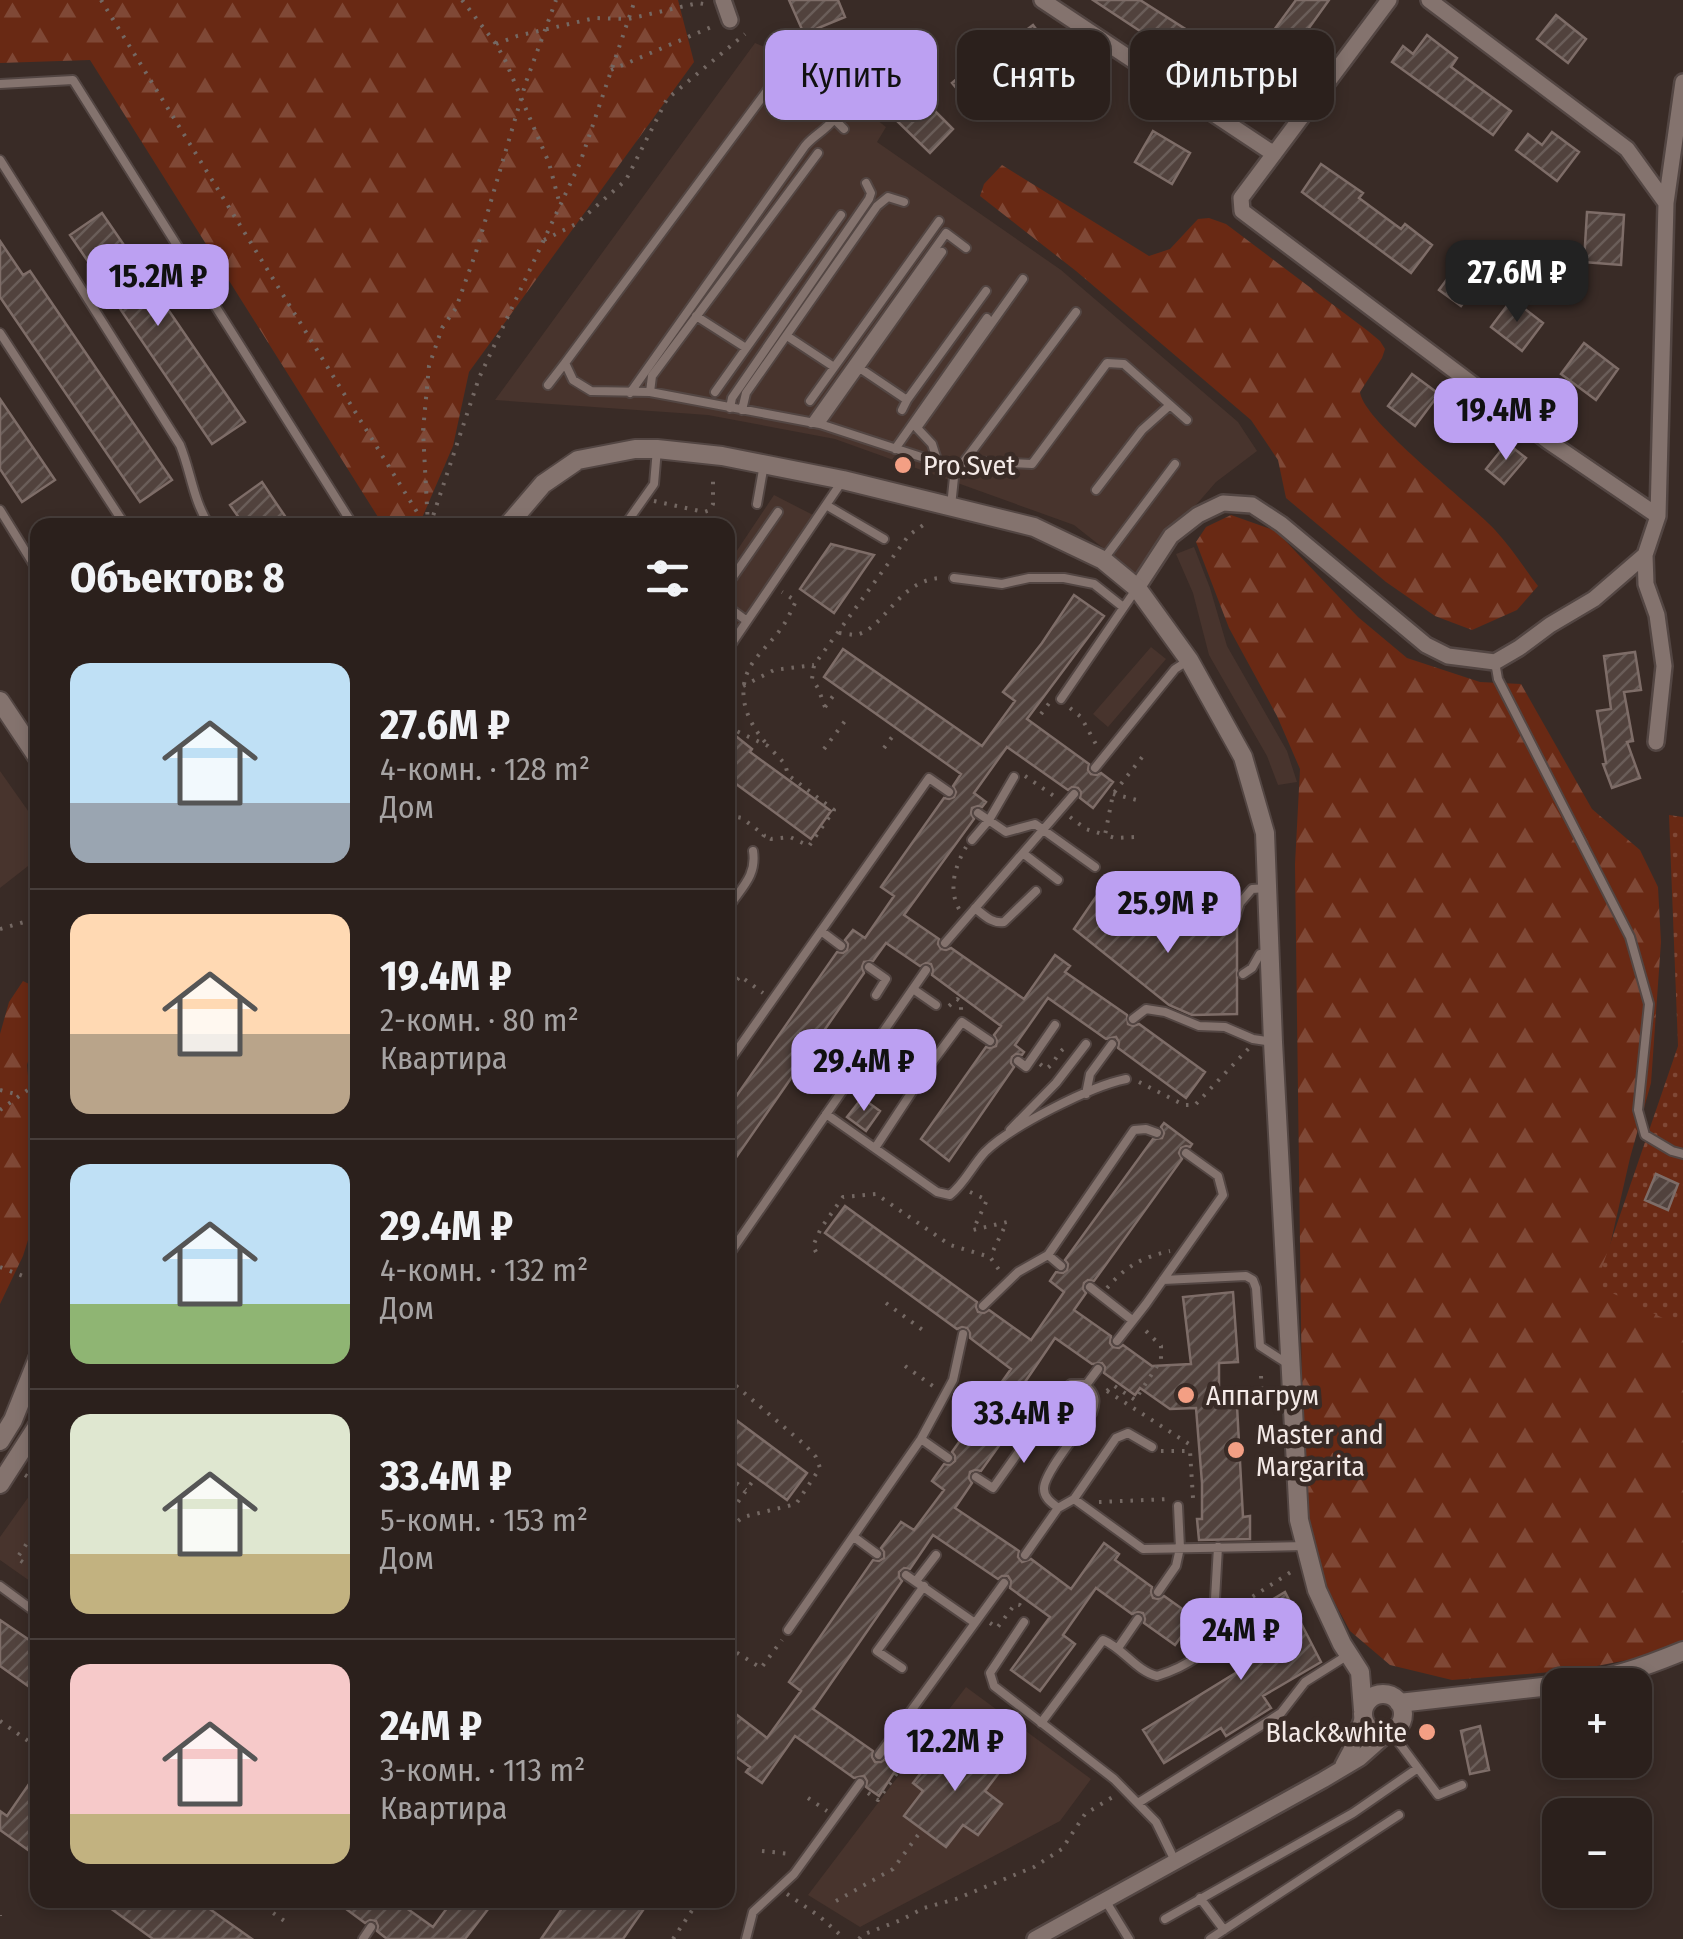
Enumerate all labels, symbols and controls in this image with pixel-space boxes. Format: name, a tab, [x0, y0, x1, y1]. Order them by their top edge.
chip: Купить	[765, 30, 937, 120]
chip: Снять	[957, 30, 1110, 120]
chip: Фильтры	[1130, 30, 1334, 120]
pin: 27.6M ₽	[1425, 240, 1609, 325]
pin: 15.2M ₽	[66, 244, 250, 329]
text: 27.6M ₽	[1467, 253, 1567, 291]
text: 15.2M ₽	[109, 257, 207, 295]
pin: 19.4M ₽	[1414, 378, 1598, 463]
text: 19.4M ₽	[1456, 391, 1556, 429]
place label: Pro.Svet	[923, 449, 1016, 482]
marker: Pro.Svet	[892, 454, 914, 476]
icon: filters	[640, 551, 695, 606]
text: Объектов: 8	[70, 553, 285, 603]
text: 27.6M ₽	[380, 700, 510, 750]
icon: home	[150, 703, 270, 823]
text: 4-комн. · 128 m²	[380, 750, 590, 788]
text: Дом	[380, 788, 434, 826]
pin: 25.9M ₽	[1076, 871, 1260, 956]
text: 25.9M ₽	[1118, 884, 1218, 922]
text: 19.4M ₽	[380, 951, 511, 1001]
icon: home	[150, 954, 270, 1074]
text: 2-комн. · 80 m²	[380, 1001, 579, 1039]
pin: 29.4M ₽	[772, 1029, 956, 1114]
text: Квартира	[380, 1039, 507, 1077]
text: 29.4M ₽	[813, 1042, 915, 1080]
text: 29.4M ₽	[380, 1201, 513, 1251]
icon: home	[150, 1204, 270, 1324]
text: 4-комн. · 132 m²	[380, 1251, 588, 1289]
text: Дом	[380, 1289, 434, 1327]
place label: Аппагрум	[1206, 1379, 1319, 1412]
pin: 33.4M ₽	[932, 1381, 1116, 1466]
marker: Аппагрум	[1175, 1384, 1197, 1406]
text: 33.4M ₽	[974, 1394, 1074, 1432]
place label: Master and Margarita	[1256, 1418, 1384, 1483]
marker: Master and Margarita	[1225, 1439, 1247, 1461]
text: 33.4M ₽	[380, 1451, 512, 1501]
icon: home	[150, 1454, 270, 1574]
text: 5-комн. · 153 m²	[380, 1501, 588, 1539]
text: Дом	[380, 1539, 434, 1577]
pin: 24M ₽	[1171, 1598, 1311, 1683]
text: 24M ₽	[1202, 1611, 1280, 1649]
map controls	[1542, 1668, 1652, 1908]
button: +	[1542, 1668, 1652, 1778]
text: 24M ₽	[380, 1701, 482, 1751]
icon: home	[150, 1704, 270, 1824]
pin: 12.2M ₽	[863, 1709, 1047, 1794]
place label: Black&white	[1265, 1716, 1407, 1749]
marker: Black&white	[1416, 1721, 1438, 1743]
text: 12.2M ₽	[906, 1722, 1004, 1760]
text: 3-комн. · 113 m²	[380, 1751, 585, 1789]
text: Квартира	[380, 1789, 507, 1827]
button: −	[1542, 1798, 1652, 1908]

